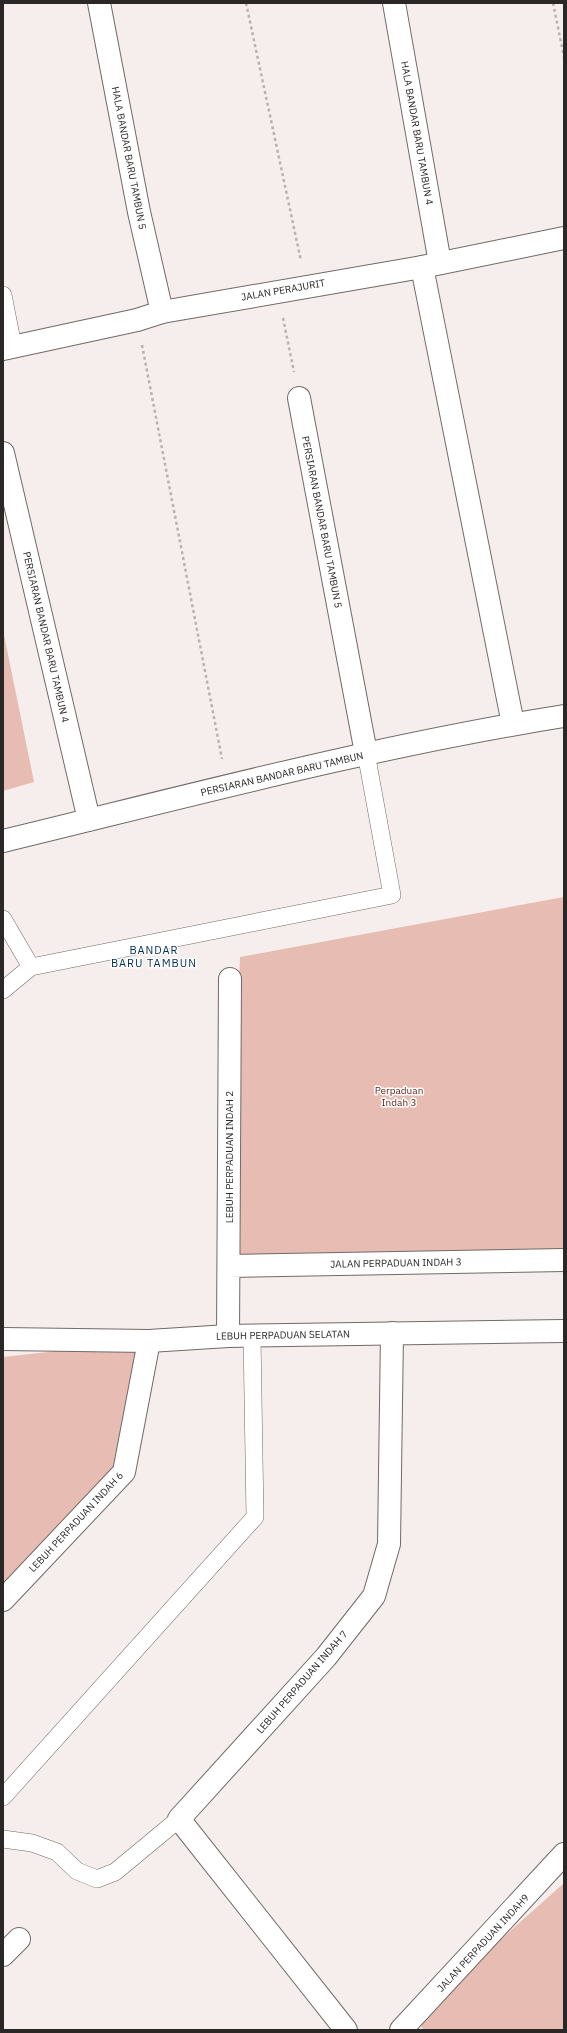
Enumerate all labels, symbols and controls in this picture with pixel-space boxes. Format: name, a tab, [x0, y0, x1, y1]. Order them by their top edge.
street label: HALA BANDAR BARU TAMBUN 4	[398, 60, 436, 206]
street label: HALA BANDAR BARU TAMBUN 5	[109, 85, 149, 231]
street label: JALAN PERAJURIT	[240, 276, 326, 304]
street label: PERSIARAN BANDAR BARU TAMBUN 5	[299, 435, 345, 609]
street label: PERSIARAN BANDAR BARU TAMBUN 4	[20, 550, 72, 724]
street label: PERSIARAN BANDAR BARU TAMBUN	[199, 749, 365, 799]
district label: BANDAR BARU TAMBUN	[111, 943, 197, 970]
park label: Perpaduan Indah 3	[375, 1084, 423, 1109]
street label: LEBUH PERPADUAN INDAH 2	[223, 1091, 236, 1223]
street label: JALAN PERPADUAN INDAH 3	[330, 1255, 462, 1271]
street label: LEBUH PERPADUAN SELATAN	[216, 1327, 350, 1343]
street label: LEBUH PERPADUAN INDAH 6	[26, 1469, 126, 1575]
street label: LEBUH PERPADUAN INDAH 7	[254, 1628, 350, 1736]
street label: JALAN PERPADUAN INDAH9	[434, 1891, 532, 1995]

